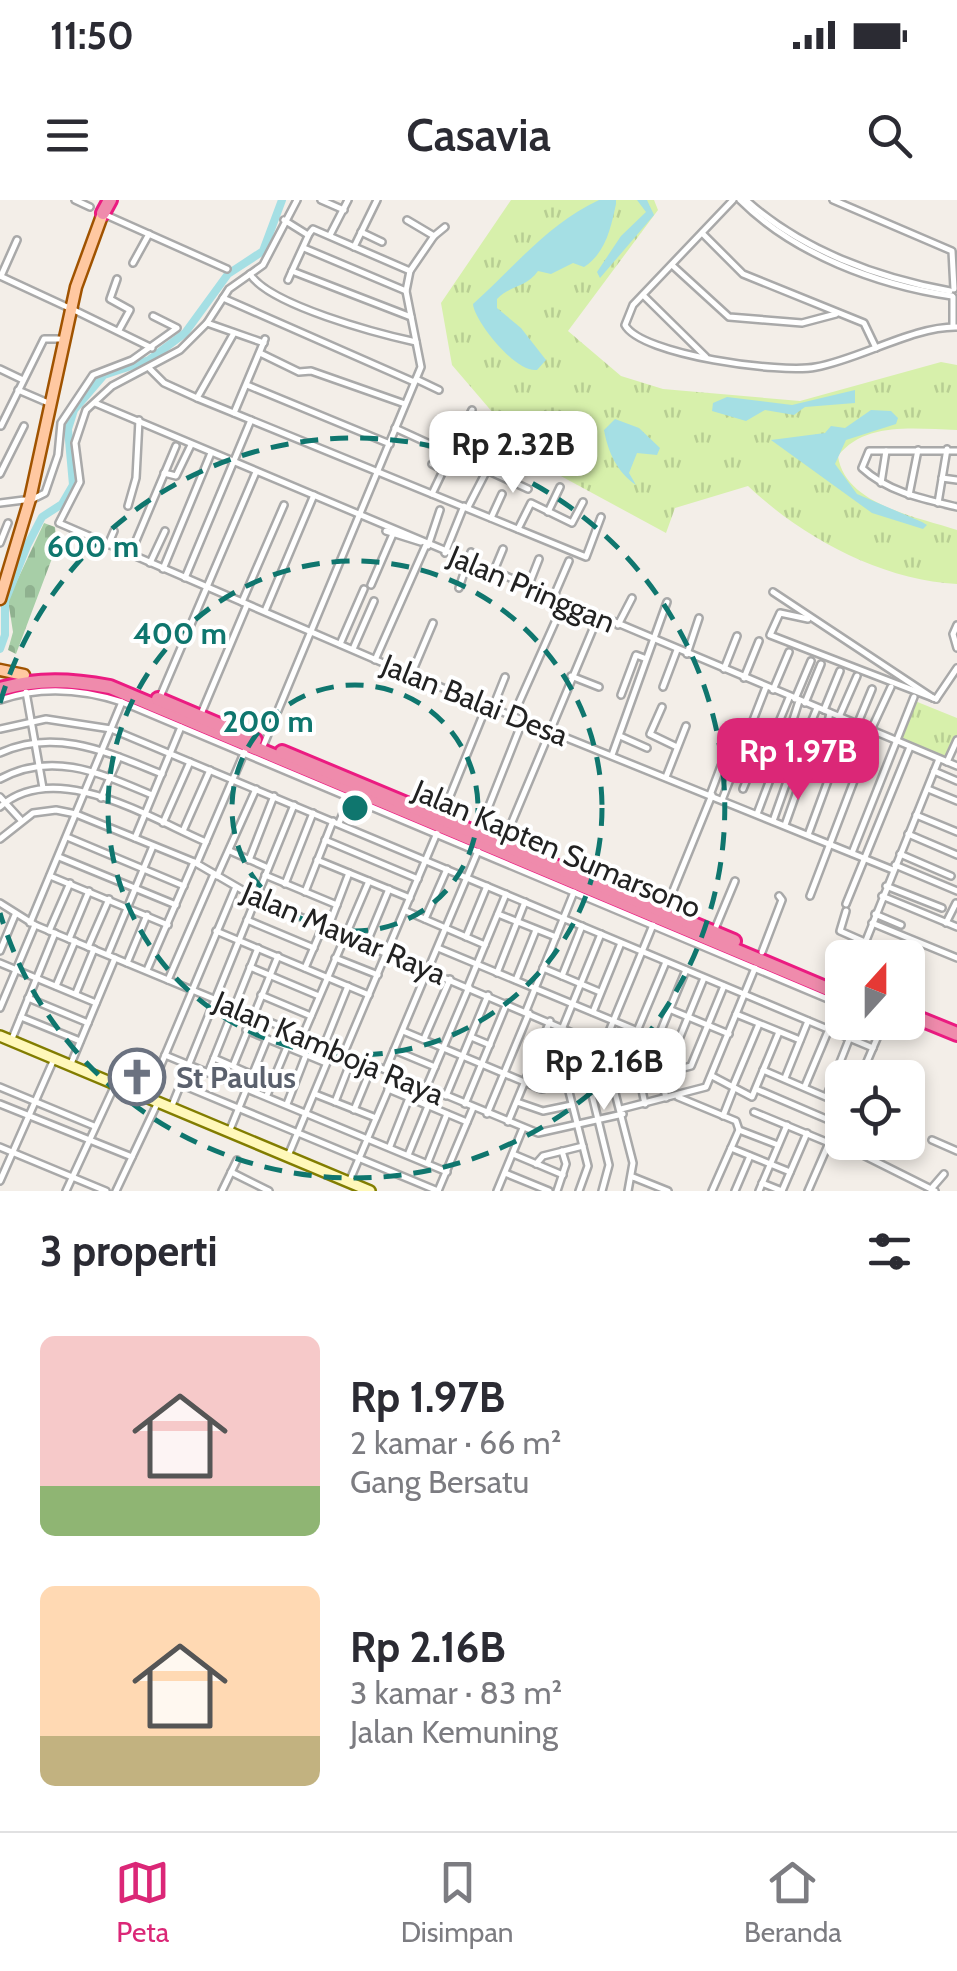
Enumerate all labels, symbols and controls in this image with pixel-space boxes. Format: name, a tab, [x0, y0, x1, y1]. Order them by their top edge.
text: 11:50	[50, 12, 134, 59]
icon: menu	[40, 108, 95, 163]
text: Casavia	[406, 108, 551, 162]
icon: search	[862, 108, 917, 163]
pin: Rp 2.32B	[410, 411, 616, 496]
text: Rp 2.32B	[451, 424, 575, 463]
text: 600 m	[47, 528, 139, 565]
street label: Jalan Pringgan	[442, 537, 621, 641]
text: 400 m	[133, 615, 227, 652]
street label: Jalan Balai Desa	[376, 645, 574, 754]
text: 200 m	[222, 703, 314, 740]
pin: Rp 1.97B	[695, 718, 901, 803]
text: Rp 1.97B	[739, 731, 857, 770]
street label: Jalan Kapten Sumarsono	[407, 771, 706, 926]
centre of rings	[337, 790, 373, 826]
street label: Jalan Mawar Raya	[235, 873, 452, 993]
north arrow	[825, 940, 925, 1040]
map controls	[825, 940, 925, 1160]
street label: Jalan Kamboja Raya	[208, 982, 450, 1113]
pin: Rp 2.16B	[501, 1028, 707, 1113]
text: Rp 2.16B	[545, 1041, 663, 1080]
church icon: St Paulus	[107, 1047, 167, 1107]
place label: St Paulus	[176, 1059, 296, 1096]
button: locate	[825, 1060, 925, 1160]
icon: filters	[862, 1224, 917, 1279]
text: 3 properti	[40, 1225, 218, 1277]
text: Rp 1.97B	[350, 1371, 505, 1423]
icon: home	[120, 1376, 240, 1496]
text: 2 kamar · 66 m²	[350, 1423, 561, 1462]
text: Gang Bersatu	[350, 1462, 529, 1501]
text: Rp 2.16B	[350, 1621, 506, 1673]
icon: home	[120, 1626, 240, 1746]
text: 3 kamar · 83 m²	[350, 1673, 562, 1712]
text: Jalan Kemuning	[350, 1712, 558, 1751]
tab: Peta	[115, 1855, 170, 1949]
tab: Disimpan	[401, 1855, 514, 1949]
tab: Beranda	[744, 1855, 842, 1949]

